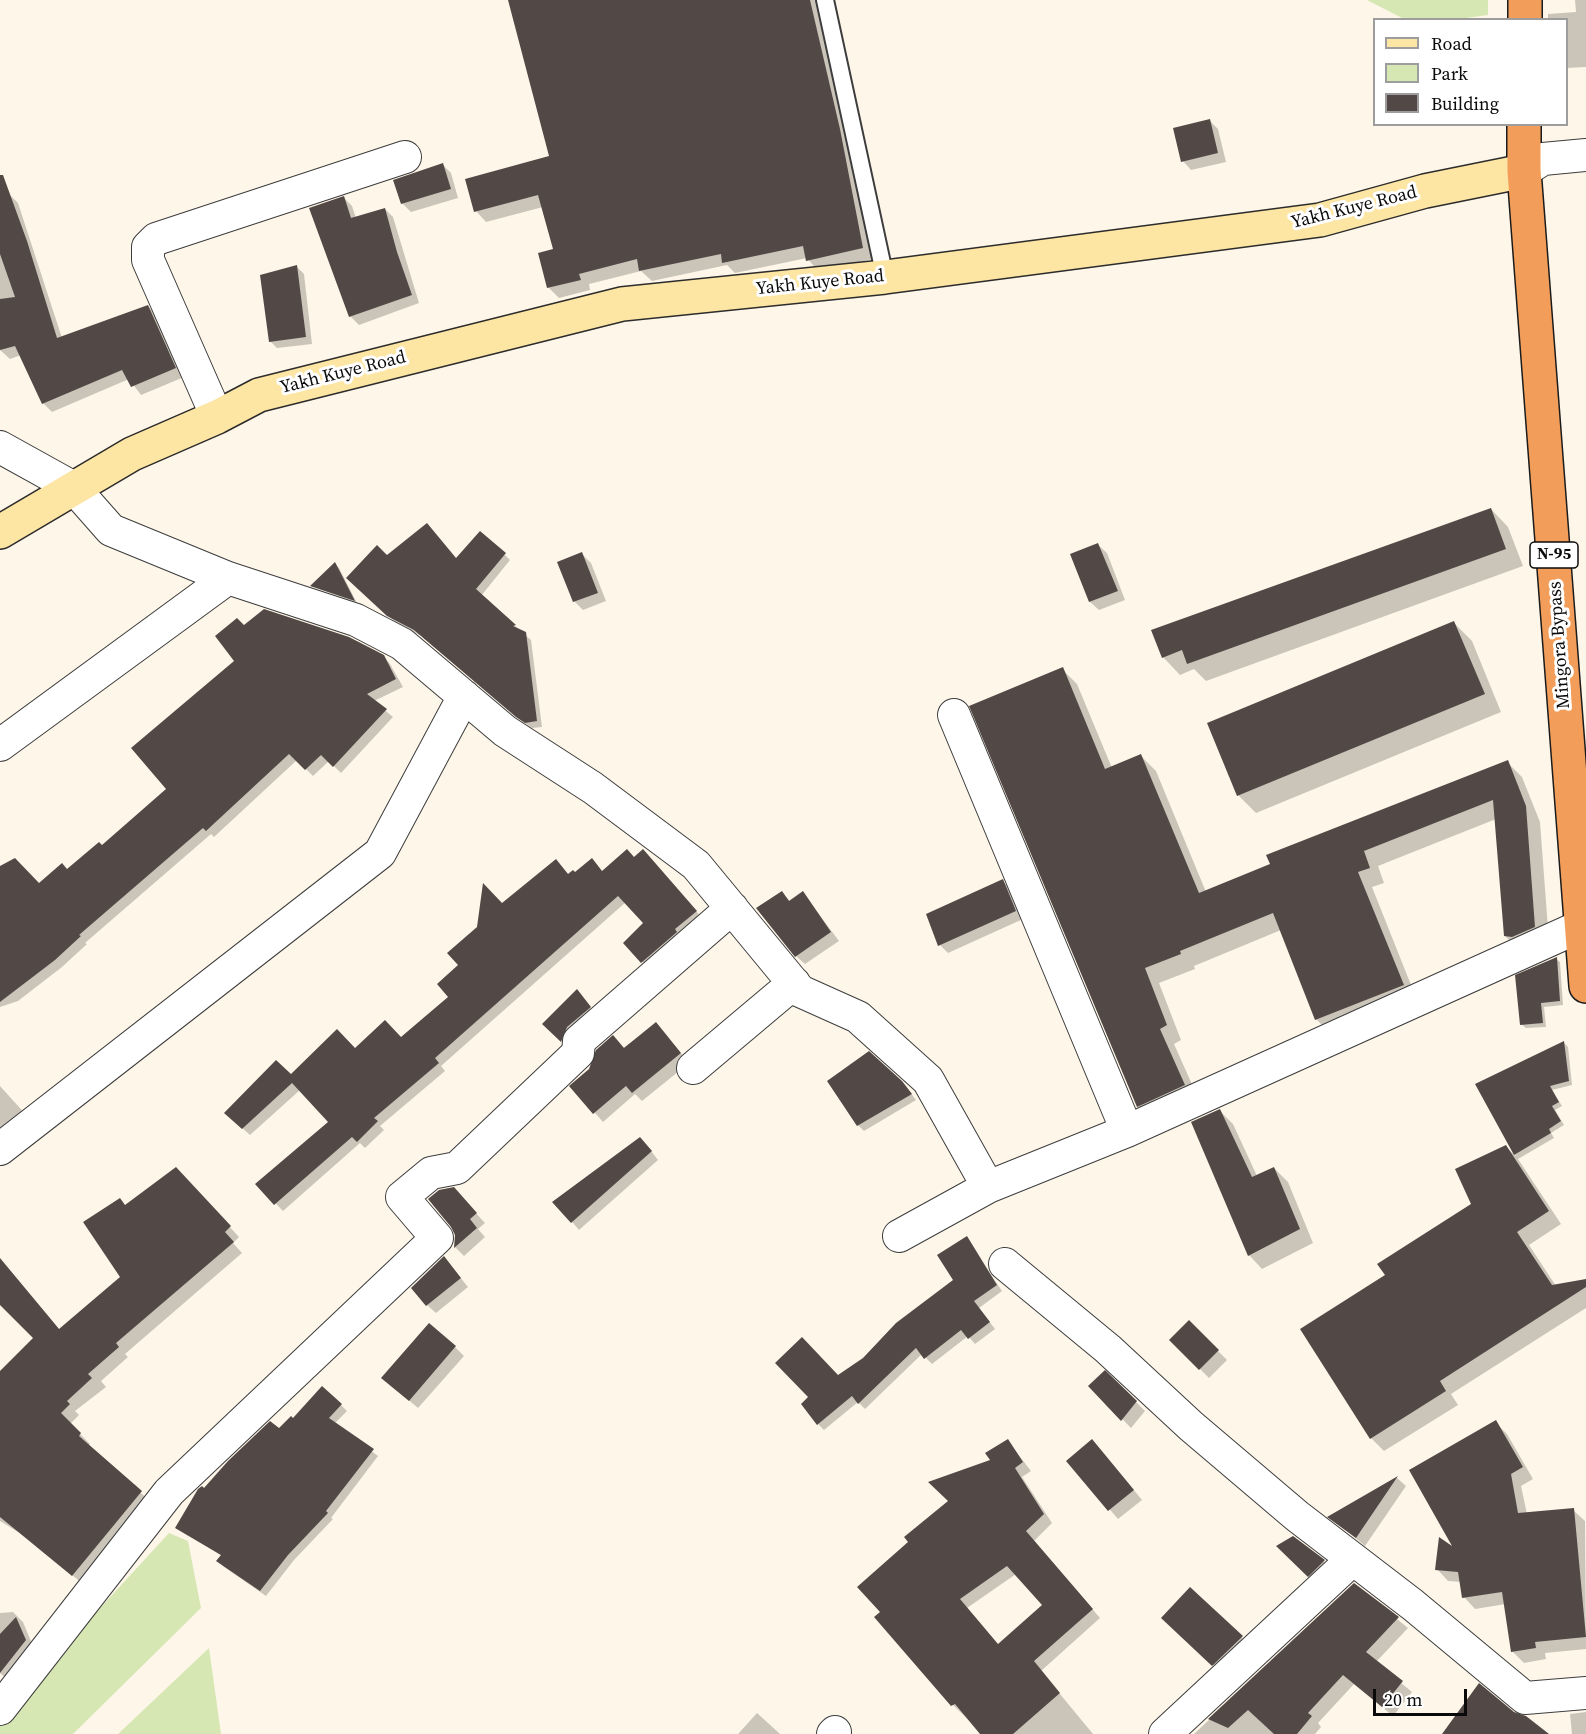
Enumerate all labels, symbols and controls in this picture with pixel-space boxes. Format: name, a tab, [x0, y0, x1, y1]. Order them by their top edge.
legend	[1373, 18, 1568, 126]
text: Road	[1431, 31, 1472, 56]
text: Park	[1431, 61, 1468, 86]
text: Building	[1431, 91, 1499, 116]
street label: Yakh Kuye Road	[1289, 182, 1419, 234]
street label: Yakh Kuye Road	[755, 266, 885, 300]
street label: Yakh Kuye Road	[278, 347, 408, 399]
road number: N-95	[1530, 542, 1578, 568]
street label: Mingora Bypass	[1545, 580, 1575, 710]
scale bar	[1376, 1677, 1470, 1715]
text: 20 m	[1384, 1687, 1422, 1712]

